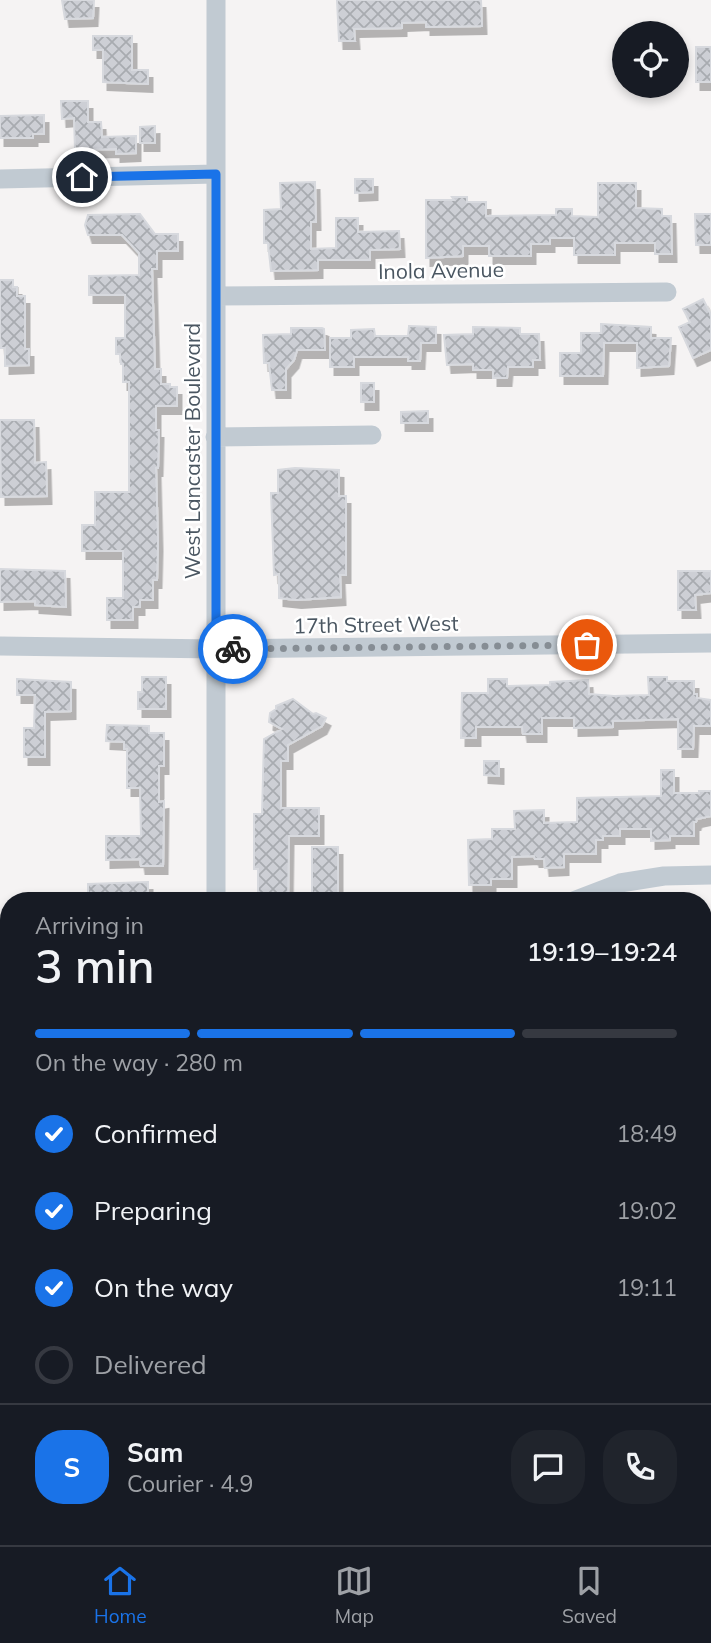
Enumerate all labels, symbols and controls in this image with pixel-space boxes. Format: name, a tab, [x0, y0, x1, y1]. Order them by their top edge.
map controls	[612, 21, 689, 98]
button: locate	[612, 21, 689, 98]
pin	[52, 147, 112, 207]
icon: home	[63, 158, 101, 196]
street label: Inola Avenue	[378, 256, 504, 284]
street label: West Lancaster Boulevard	[179, 323, 205, 579]
street label: 17th Street West	[293, 610, 459, 638]
courier	[198, 614, 268, 684]
pin	[557, 615, 617, 675]
icon: bag	[568, 626, 606, 664]
icon: bike	[214, 630, 252, 668]
text: Arriving in	[35, 911, 144, 940]
text: 19:19–19:24	[527, 935, 677, 968]
text: 3 min	[35, 937, 154, 995]
text: On the way · 280 m	[35, 1048, 243, 1077]
icon: check	[35, 1115, 73, 1153]
text: Confirmed	[94, 1117, 218, 1150]
text: 18:49	[617, 1119, 677, 1148]
icon: check	[35, 1192, 73, 1230]
text: Preparing	[94, 1194, 212, 1227]
text: 19:02	[617, 1196, 677, 1225]
icon: check	[35, 1269, 73, 1307]
text: On the way	[94, 1271, 233, 1304]
text: 19:11	[617, 1273, 677, 1302]
text: Delivered	[94, 1348, 207, 1381]
button: chat	[511, 1430, 585, 1504]
button: phone	[603, 1430, 677, 1504]
text: Sam	[127, 1436, 183, 1469]
text: S	[64, 1451, 80, 1484]
text: Courier · 4.9	[127, 1469, 253, 1498]
tab: Home	[94, 1562, 147, 1628]
tab: Map	[335, 1562, 374, 1628]
tab: Saved	[562, 1562, 617, 1628]

